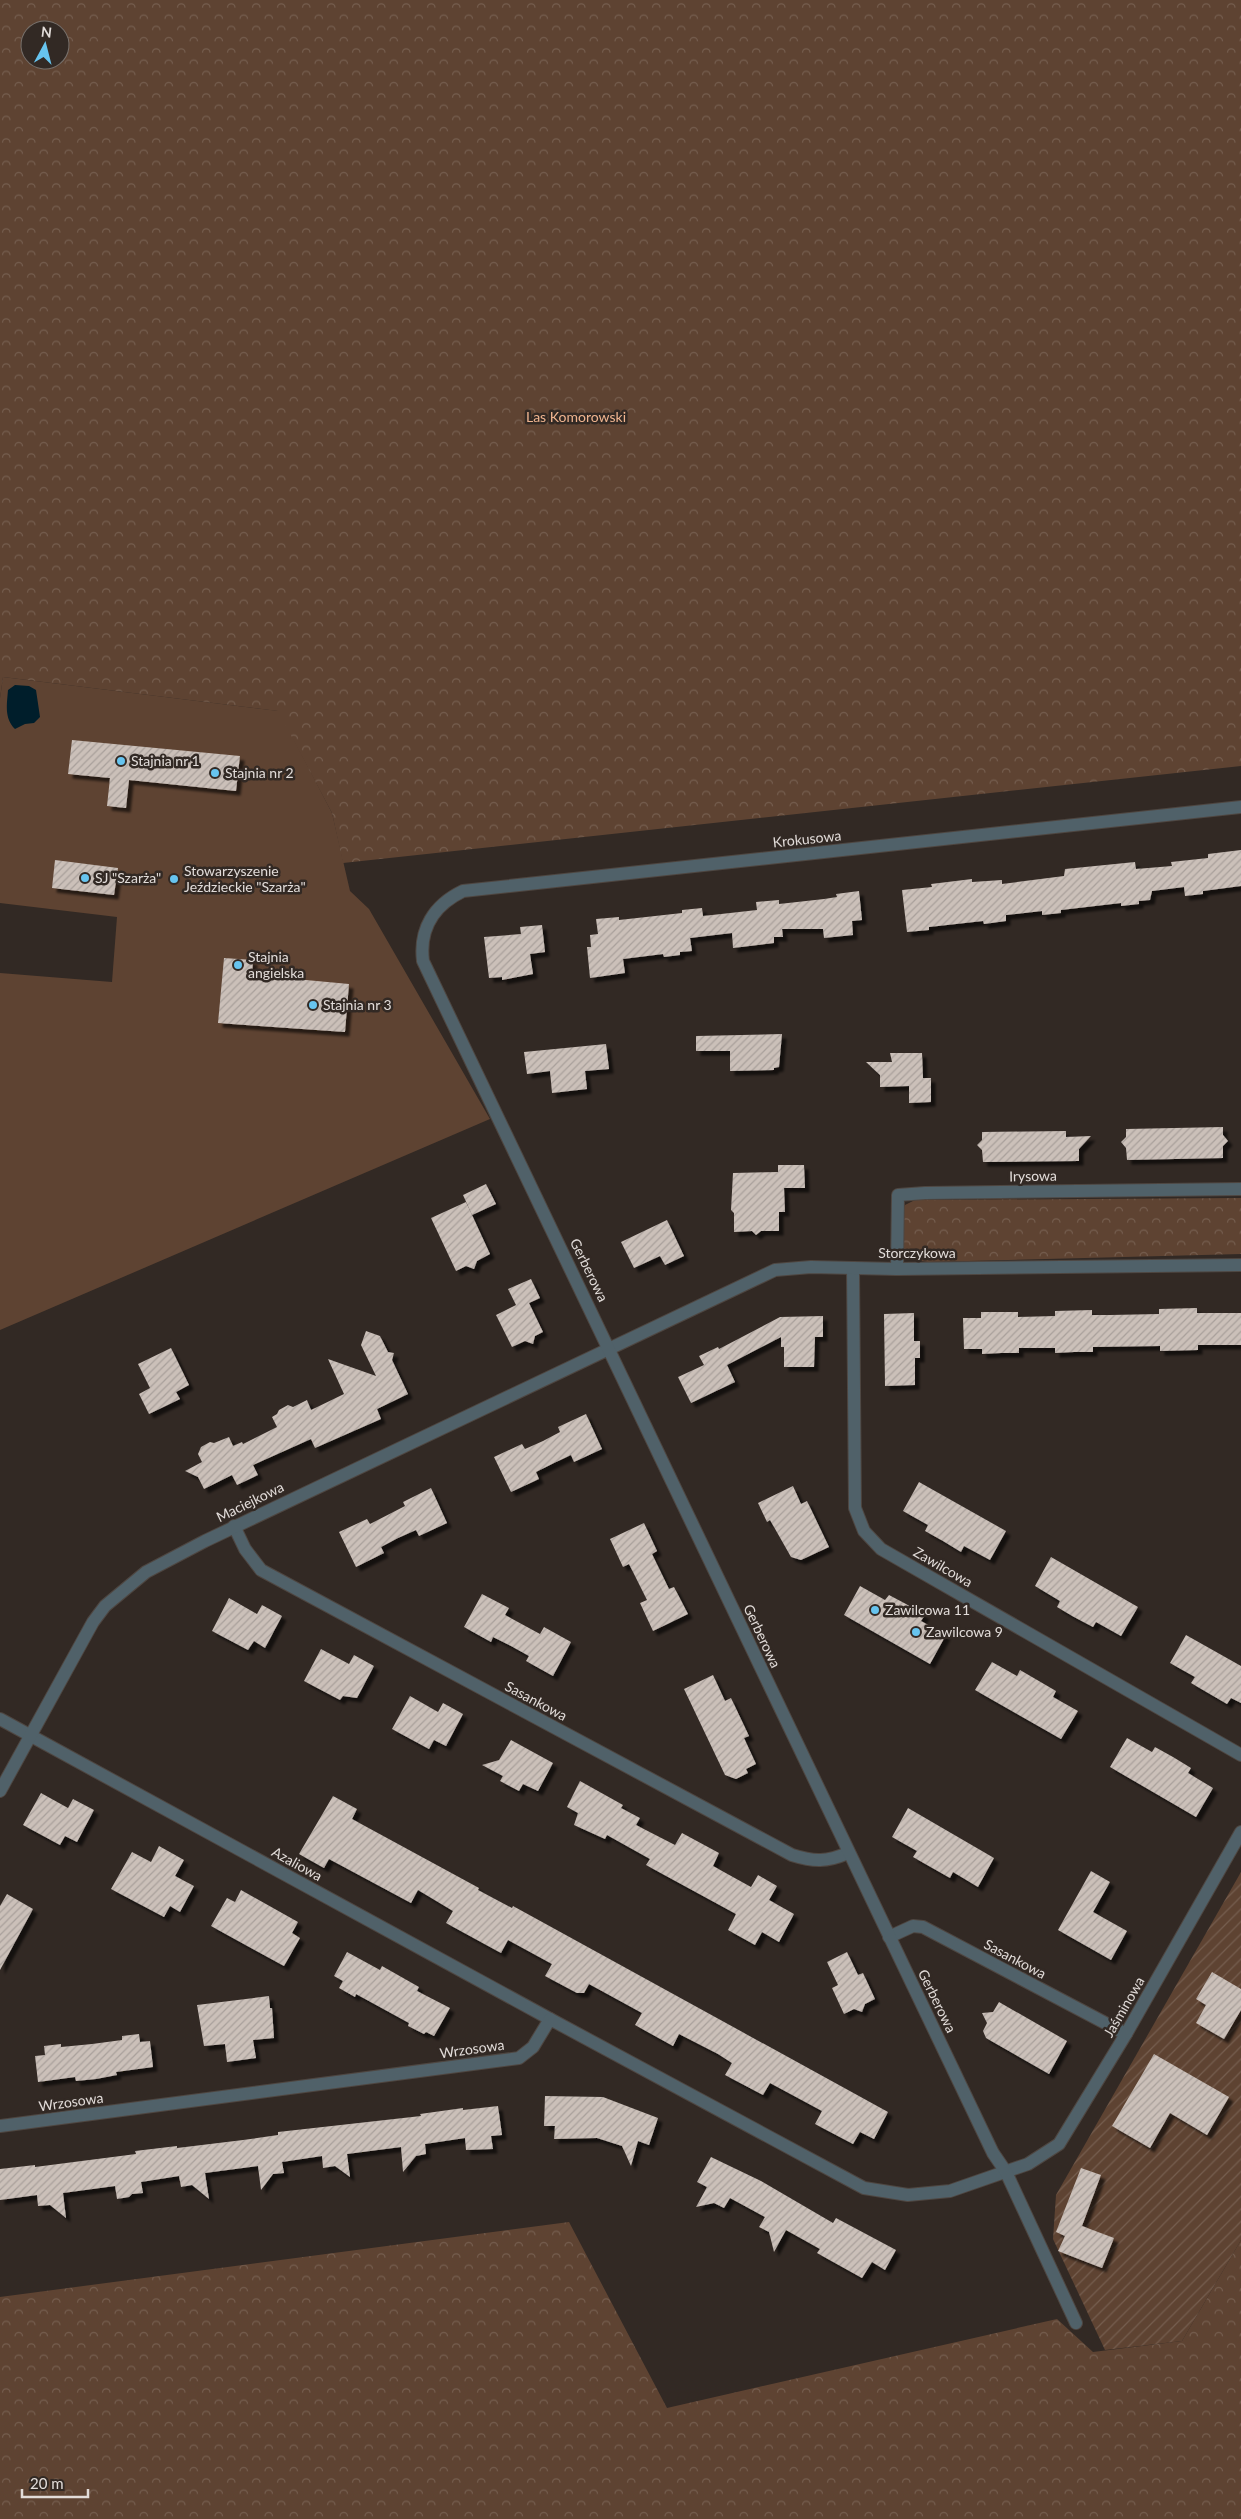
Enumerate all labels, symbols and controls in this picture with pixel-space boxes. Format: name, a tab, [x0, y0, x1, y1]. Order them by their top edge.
north arrow	[20, 20, 70, 70]
text: N	[40, 23, 53, 41]
park label: Las Komorowski	[526, 408, 626, 425]
place label: Stajnia nr 1	[131, 752, 200, 769]
marker: Stajnia nr 1	[115, 755, 127, 767]
place label: Stajnia nr 2	[225, 764, 294, 781]
marker: Stajnia nr 2	[209, 767, 221, 779]
street label: Krokusowa	[772, 826, 842, 851]
place label: Stowarzyszenie Jeździeckie "Szarża"	[184, 862, 306, 895]
place label: SJ "Szarża"	[95, 869, 161, 886]
marker: SJ "Szarża"	[79, 872, 91, 884]
marker: Stowarzyszenie Jeździeckie "Szarża"	[168, 873, 180, 885]
place label: Stajnia angielska	[248, 948, 304, 981]
marker: Stajnia angielska	[232, 959, 244, 971]
place label: Stajnia nr 3	[323, 996, 392, 1013]
marker: Stajnia nr 3	[307, 999, 319, 1011]
street label: Irysowa	[1009, 1167, 1057, 1184]
street label: Gerberowa	[567, 1235, 612, 1304]
street label: Storczykowa	[878, 1244, 956, 1261]
street label: Maciejkowa	[213, 1478, 286, 1525]
street label: Zawilcowa	[911, 1543, 976, 1590]
street label: Gerberowa	[740, 1601, 785, 1670]
place label: Zawilcowa 11	[885, 1601, 970, 1618]
marker: Zawilcowa 11	[869, 1604, 881, 1616]
place label: Zawilcowa 9	[926, 1623, 1003, 1640]
marker: Zawilcowa 9	[910, 1626, 922, 1638]
street label: Sasankowa	[502, 1677, 570, 1724]
street label: Azaliowa	[269, 1843, 326, 1884]
street label: Sasankowa	[981, 1935, 1049, 1982]
street label: Gerberowa	[915, 1966, 960, 2035]
street label: Jaśminowa	[1099, 1973, 1148, 2040]
street label: Wrzosowa	[439, 2036, 505, 2061]
street label: Wrzosowa	[38, 2089, 104, 2114]
scale bar	[22, 2466, 89, 2498]
text: 20 m	[30, 2474, 64, 2492]

